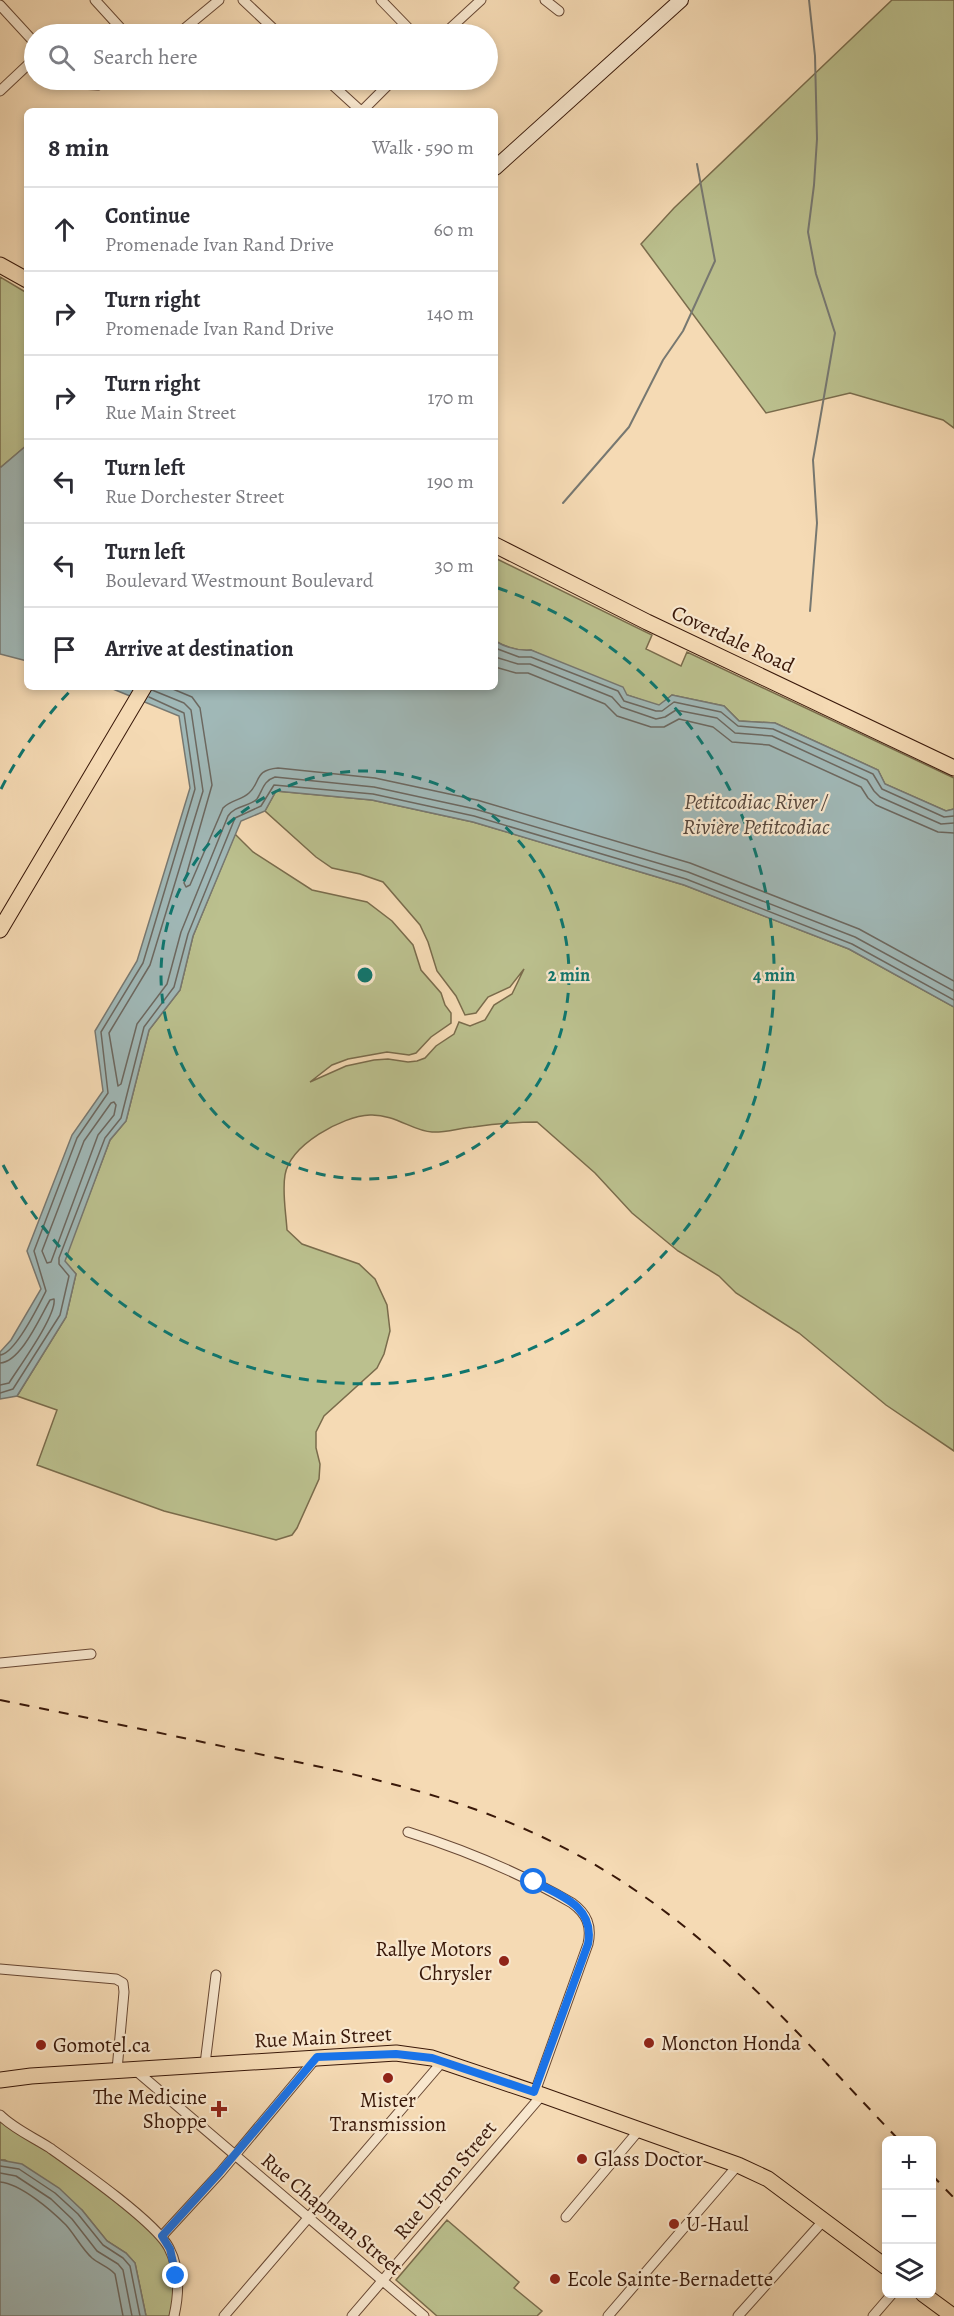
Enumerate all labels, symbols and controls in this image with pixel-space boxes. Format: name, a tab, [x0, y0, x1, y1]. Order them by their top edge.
search box	[24, 24, 498, 90]
icon: search	[45, 41, 78, 74]
text: Search here	[93, 42, 198, 72]
text: 8 min	[48, 130, 109, 165]
text: Walk · 590 m	[372, 134, 474, 161]
text: Continue	[105, 201, 190, 231]
icon: ahead	[48, 213, 81, 246]
text: 60 m	[434, 216, 474, 243]
text: Promenade Ivan Rand Drive	[105, 231, 334, 258]
text: Turn right	[105, 285, 201, 315]
icon: right	[48, 297, 81, 330]
text: 140 m	[427, 300, 474, 327]
text: Promenade Ivan Rand Drive	[105, 315, 334, 342]
text: Turn right	[105, 369, 201, 399]
icon: right	[48, 381, 81, 414]
text: 170 m	[428, 384, 474, 411]
text: Rue Main Street	[105, 399, 236, 426]
text: Turn left	[105, 453, 185, 483]
icon: left	[48, 465, 81, 498]
text: 190 m	[427, 468, 474, 495]
text: Rue Dorchester Street	[105, 483, 284, 510]
text: Turn left	[105, 537, 185, 567]
icon: left	[48, 549, 81, 582]
text: 30 m	[434, 552, 474, 579]
text: Boulevard Westmount Boulevard	[105, 567, 374, 594]
street label: Coverdale Road	[667, 598, 800, 680]
icon: arrive	[48, 633, 81, 666]
text: Arrive at destination	[105, 634, 294, 664]
water label: Petitcodiac River / Rivière Petitcodiac	[683, 787, 830, 842]
text: 2 min	[548, 963, 590, 987]
text: 4 min	[753, 963, 795, 987]
centre of rings	[355, 965, 375, 985]
route start	[520, 1868, 546, 1894]
place label: Rallye Motors Chrysler	[375, 1935, 492, 1987]
marker: Rallye Motors Chrysler	[497, 1954, 511, 1968]
street label: Rue Main Street	[254, 2019, 393, 2055]
place label: Moncton Honda	[661, 2029, 801, 2057]
place label: Gomotel.ca	[53, 2031, 151, 2059]
marker: Moncton Honda	[642, 2036, 656, 2050]
marker: Gomotel.ca	[34, 2038, 48, 2052]
marker: Mister Transmission	[381, 2071, 395, 2085]
place label: The Medicine Shoppe	[93, 2083, 207, 2135]
place label: Mister Transmission	[330, 2086, 446, 2138]
marker: The Medicine Shoppe	[212, 2102, 226, 2116]
street label: Rue Upton Street	[387, 2115, 503, 2245]
map controls	[882, 2136, 936, 2298]
button: +	[882, 2136, 936, 2190]
place label: Glass Doctor	[594, 2145, 703, 2173]
street label: Rue Chapman Street	[255, 2146, 409, 2282]
marker: Glass Doctor	[575, 2152, 589, 2166]
button: −	[882, 2190, 936, 2244]
place label: U-Haul	[686, 2210, 749, 2238]
marker: U-Haul	[667, 2217, 681, 2231]
button: layers	[882, 2244, 936, 2298]
route end	[162, 2262, 188, 2288]
place label: Ecole Sainte-Bernadette	[567, 2265, 773, 2293]
marker: Ecole Sainte-Bernadette	[548, 2272, 562, 2286]

